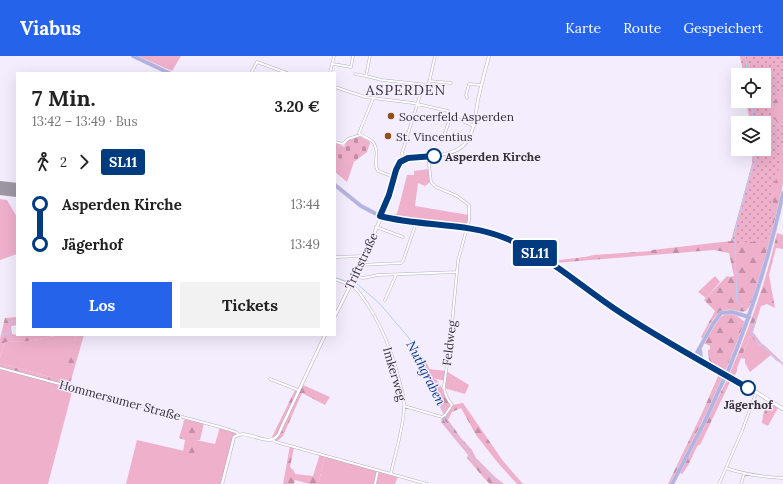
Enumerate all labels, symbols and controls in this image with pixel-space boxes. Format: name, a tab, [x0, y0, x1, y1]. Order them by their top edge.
text: Viabus	[20, 16, 81, 40]
text: Karte	[565, 19, 601, 37]
text: Route	[623, 19, 661, 37]
text: Gespeichert	[683, 19, 763, 37]
map controls	[731, 68, 771, 156]
button: locate	[731, 68, 771, 108]
district label: ASPERDEN	[365, 81, 446, 99]
text: 7 Min.	[32, 84, 96, 112]
text: 3.20 €	[274, 97, 320, 116]
place label: Soccerfeld Asperden	[399, 109, 514, 124]
marker: Soccerfeld Asperden	[386, 111, 396, 121]
text: 13:42 – 13:49 · Bus	[32, 113, 137, 130]
button: layers	[731, 116, 771, 156]
place label: St. Vincentius	[396, 129, 473, 144]
marker: St. Vincentius	[383, 131, 393, 141]
marker: Asperden Kirche	[426, 148, 442, 164]
place label: Asperden Kirche	[445, 149, 541, 164]
icon: walk	[32, 151, 54, 173]
icon: forward	[73, 151, 95, 173]
text: SL11	[109, 153, 137, 171]
text: 2	[60, 154, 67, 171]
text: Asperden Kirche	[62, 195, 182, 214]
text: 13:44	[291, 196, 320, 213]
street label: Triftstraße	[341, 230, 381, 292]
text: Jägerhof	[62, 235, 123, 254]
text: 13:49	[290, 236, 320, 253]
line badge: SL11	[507, 240, 563, 266]
text: SL11	[521, 244, 549, 262]
button: Los	[32, 282, 172, 328]
button: Tickets	[180, 282, 320, 328]
street label: Feldweg	[439, 319, 459, 367]
water label: Nuthgraben	[402, 338, 450, 408]
street label: Imkerweg	[380, 345, 410, 403]
street label: Hommersumer Straße	[58, 377, 183, 424]
marker: Jägerhof	[740, 380, 756, 396]
place label: Jägerhof	[724, 397, 774, 412]

